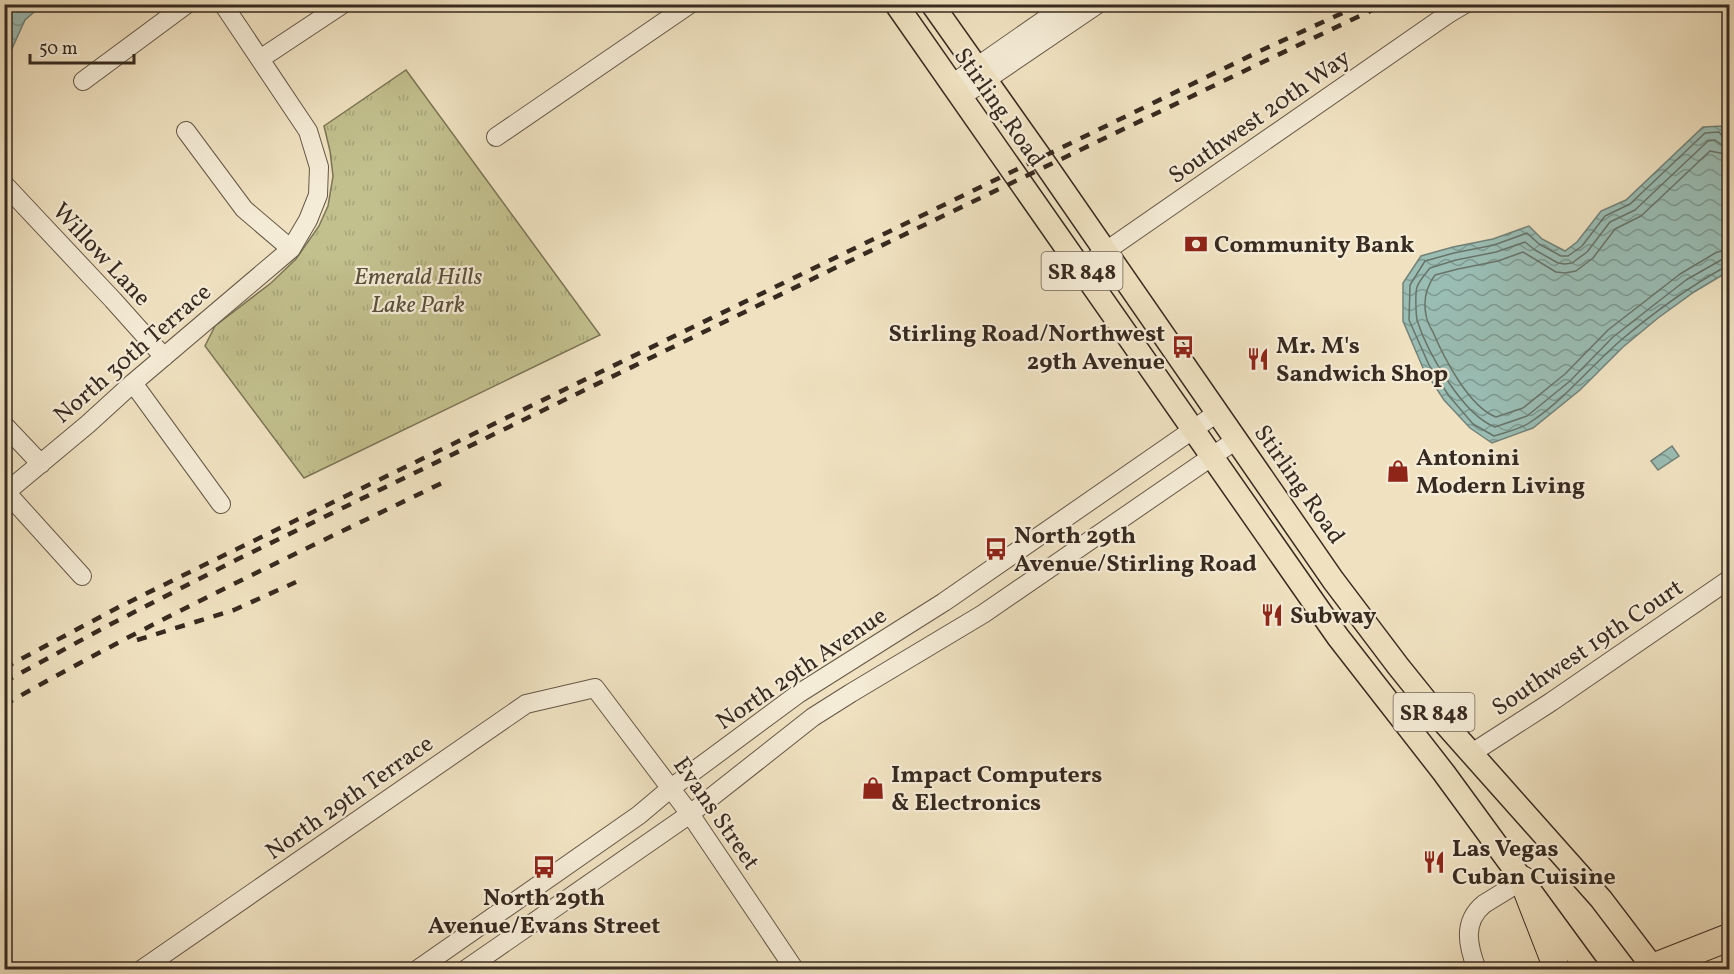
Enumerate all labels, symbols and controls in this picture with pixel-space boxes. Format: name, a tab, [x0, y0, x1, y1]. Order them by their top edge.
scale bar	[30, 27, 134, 65]
text: 50 m	[39, 37, 78, 62]
street label: Stirling Road	[945, 41, 1052, 175]
street label: Southwest 20th Way	[1162, 42, 1358, 193]
street label: Willow Lane	[43, 196, 158, 315]
place label: Community Bank	[1214, 229, 1415, 263]
bank icon: Community Bank	[1183, 231, 1209, 257]
road number: SR 848	[1042, 252, 1122, 290]
park label: Emerald Hills Lake Park	[354, 261, 482, 323]
street label: North 30th Terrace	[47, 276, 220, 433]
place label: Stirling Road/Northwest 29th Avenue	[889, 318, 1165, 380]
place label: Mr. M's Sandwich Shop	[1276, 330, 1448, 392]
bus stop icon: Stirling Road/Northwest 29th Avenue	[1170, 334, 1196, 360]
restaurant icon: Mr. M's Sandwich Shop	[1245, 346, 1271, 372]
street label: Stirling Road	[1245, 418, 1352, 552]
place label: Antonini Modern Living	[1416, 442, 1585, 504]
shop icon: Antonini Modern Living	[1385, 458, 1411, 484]
place label: North 29th Avenue/Stirling Road	[1014, 520, 1257, 582]
bus stop icon: North 29th Avenue/Stirling Road	[983, 536, 1009, 562]
street label: Southwest 19th Court	[1486, 572, 1691, 725]
street label: North 29th Avenue	[710, 600, 894, 739]
place label: Subway	[1290, 600, 1377, 634]
restaurant icon: Subway	[1259, 602, 1285, 628]
road number: SR 848	[1394, 693, 1474, 731]
street label: North 29th Terrace	[259, 728, 441, 869]
street label: Evans Street	[664, 751, 767, 878]
place label: Impact Computers & Electronics	[891, 759, 1102, 821]
shop icon: Impact Computers & Electronics	[860, 775, 886, 801]
place label: Las Vegas Cuban Cuisine	[1452, 833, 1616, 895]
restaurant icon: Las Vegas Cuban Cuisine	[1421, 849, 1447, 875]
bus stop icon: North 29th Avenue/Evans Street	[531, 854, 557, 880]
place label: North 29th Avenue/Evans Street	[428, 882, 660, 944]

